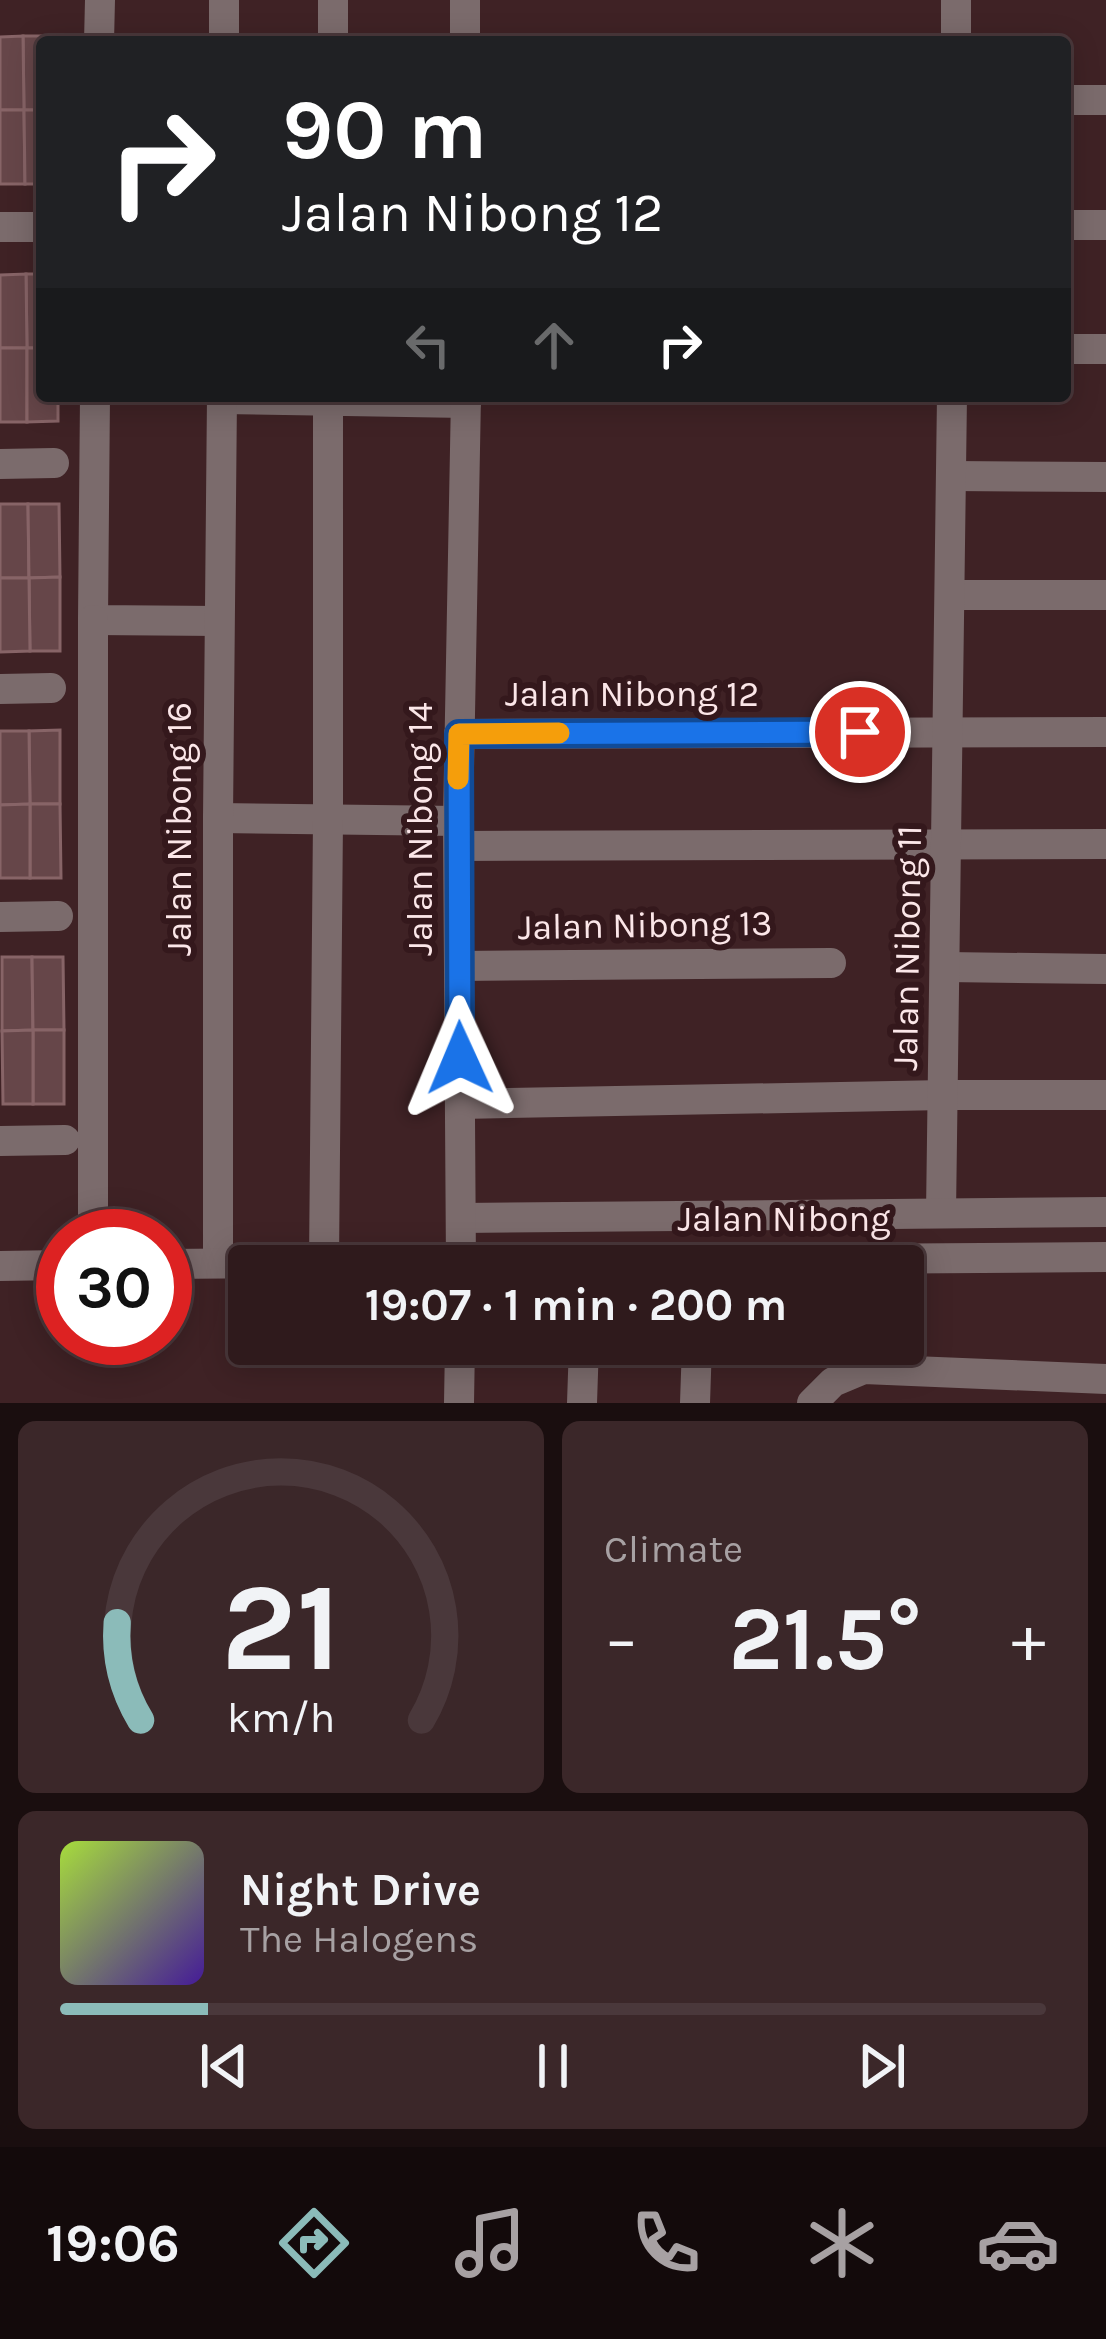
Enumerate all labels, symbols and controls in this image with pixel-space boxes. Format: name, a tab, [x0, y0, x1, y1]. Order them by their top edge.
text: 90 m	[282, 81, 487, 179]
icon: right	[84, 84, 240, 240]
text: Jalan Nibong 12	[282, 181, 663, 245]
icon: left	[395, 312, 461, 378]
icon: ahead	[521, 312, 587, 378]
icon: right	[647, 312, 713, 378]
street label: Jalan Nibong 12	[505, 673, 759, 715]
pin	[809, 681, 911, 783]
icon: arrive	[827, 699, 893, 765]
street label: Jalan Nibong 16	[158, 702, 200, 956]
street label: Jalan Nibong 14	[399, 702, 441, 956]
street label: Jalan Nibong 11	[884, 825, 930, 1071]
street label: Jalan Nibong 13	[517, 902, 773, 948]
position arrow	[397, 995, 523, 1121]
street label: Jalan Nibong	[678, 1198, 890, 1240]
speed limit sign: 30	[36, 1209, 192, 1365]
text: 19:07 · 1 min · 200 m	[365, 1279, 787, 1331]
text: Climate	[604, 1526, 743, 1572]
text: 21	[221, 1555, 341, 1700]
text: 21.5°	[728, 1586, 922, 1692]
text: −	[604, 1600, 639, 1678]
text: +	[1011, 1600, 1046, 1678]
text: km/h	[227, 1693, 335, 1743]
text: Night Drive	[240, 1864, 481, 1916]
text: The Halogens	[240, 1916, 478, 1962]
icon: previous	[191, 2033, 257, 2099]
icon: pause	[520, 2033, 586, 2099]
icon: next	[849, 2033, 915, 2099]
icon: directions	[272, 2201, 356, 2285]
icon: music	[448, 2201, 532, 2285]
icon: phone	[624, 2201, 708, 2285]
icon: climate	[800, 2201, 884, 2285]
icon: car	[976, 2201, 1060, 2285]
text: 19:06	[46, 2211, 180, 2275]

